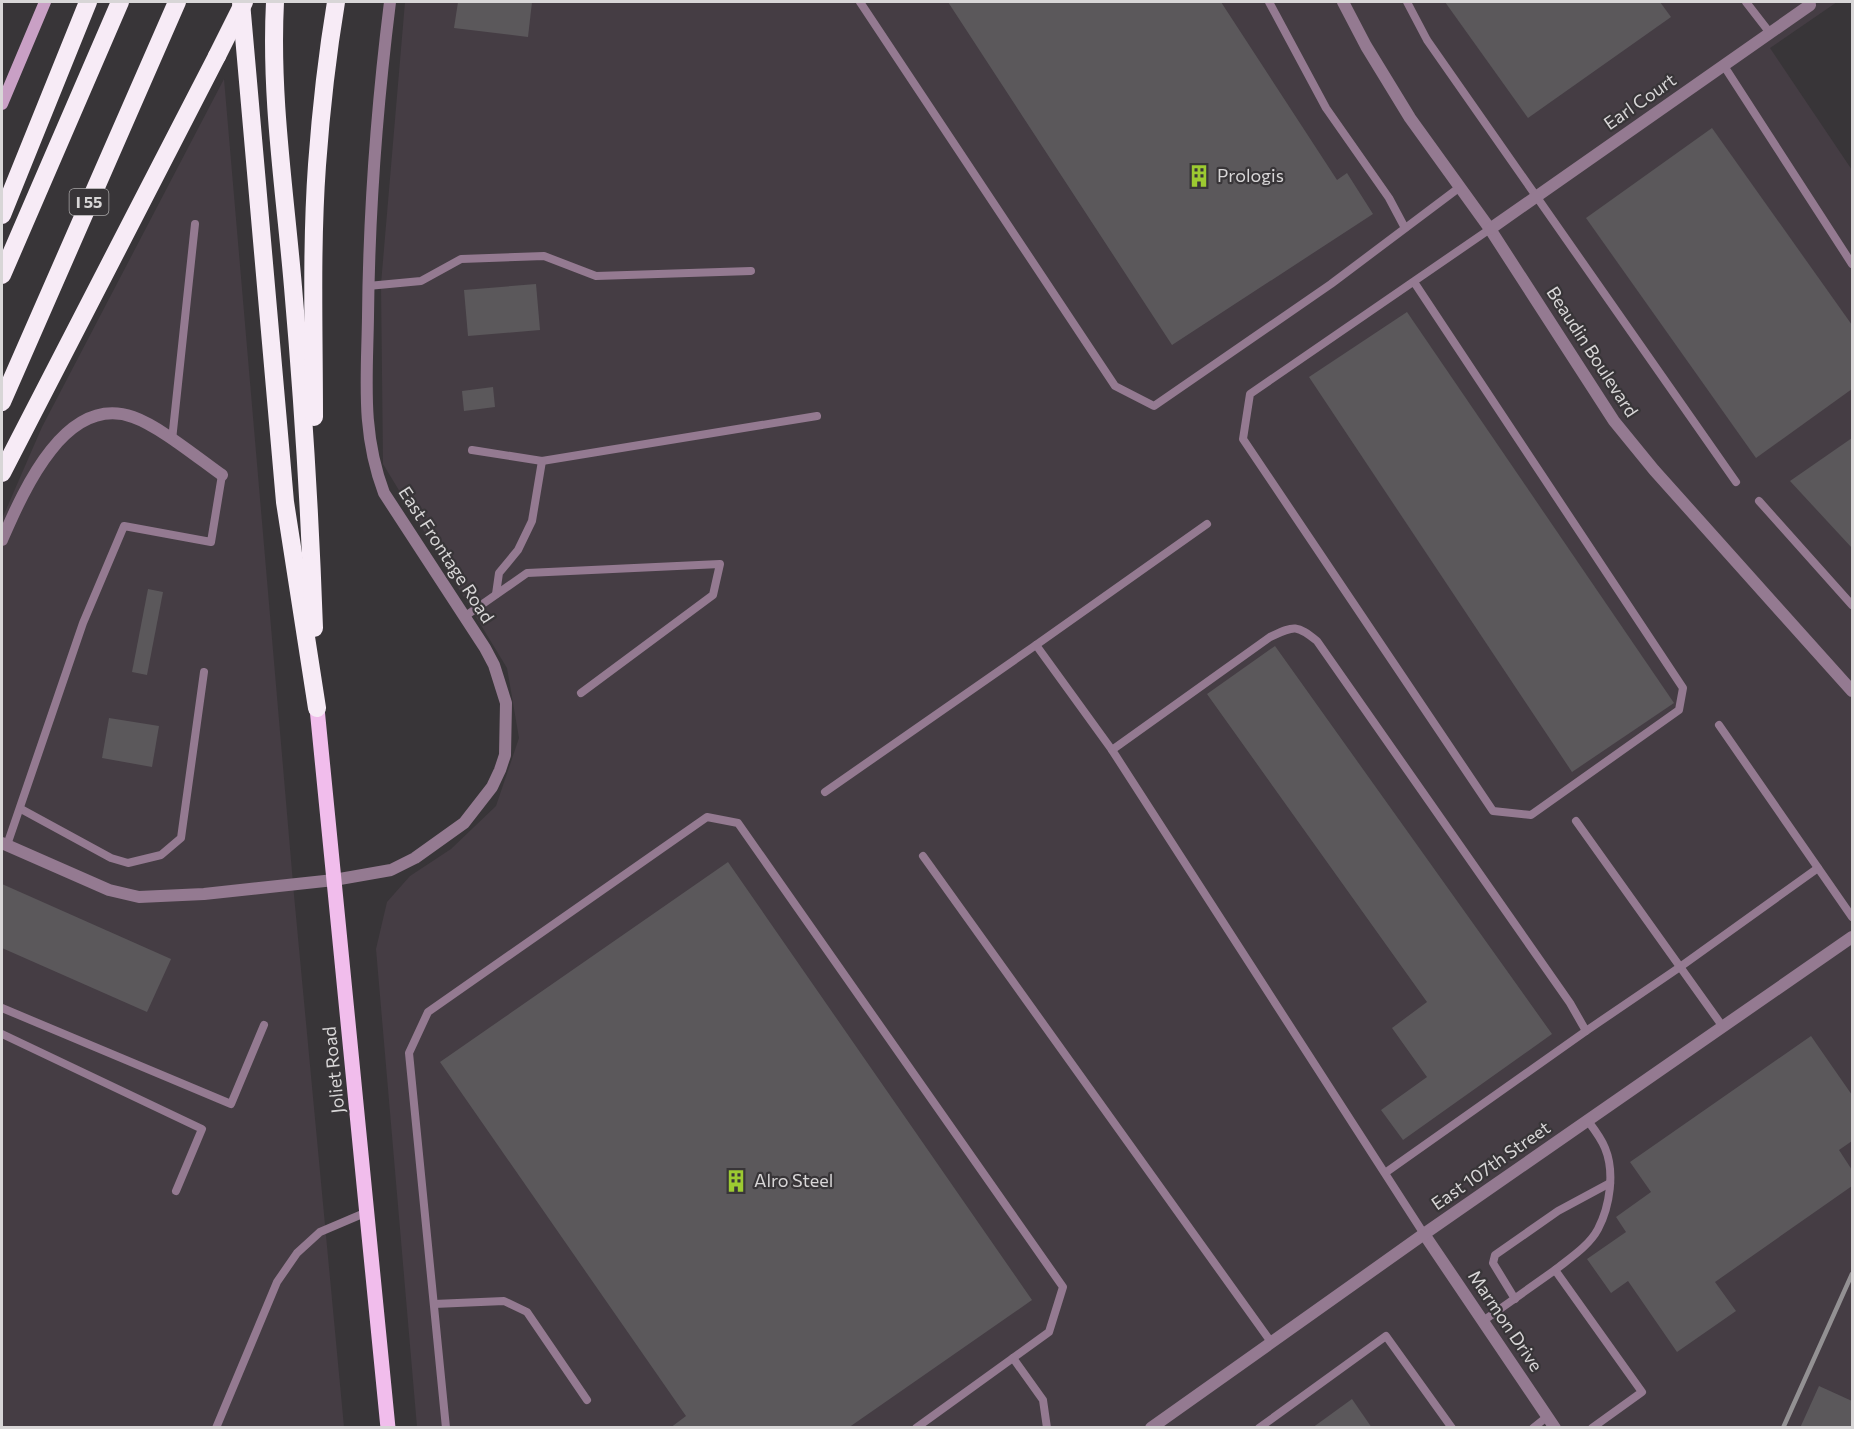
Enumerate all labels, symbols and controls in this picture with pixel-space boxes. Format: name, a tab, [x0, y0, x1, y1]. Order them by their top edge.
street label: Earl Court	[1599, 68, 1680, 134]
building icon: Prologis	[1186, 163, 1212, 189]
place label: Prologis	[1217, 164, 1284, 186]
road number: I 55	[70, 189, 109, 215]
street label: Beaudin Boulevard	[1542, 282, 1643, 421]
street label: East Frontage Road	[394, 482, 499, 627]
street label: Joliet Road	[317, 1025, 349, 1115]
street label: East 107th Street	[1427, 1116, 1554, 1214]
building icon: Alro Steel	[723, 1168, 749, 1194]
place label: Alro Steel	[754, 1169, 833, 1191]
street label: Marmon Drive	[1464, 1266, 1548, 1375]

